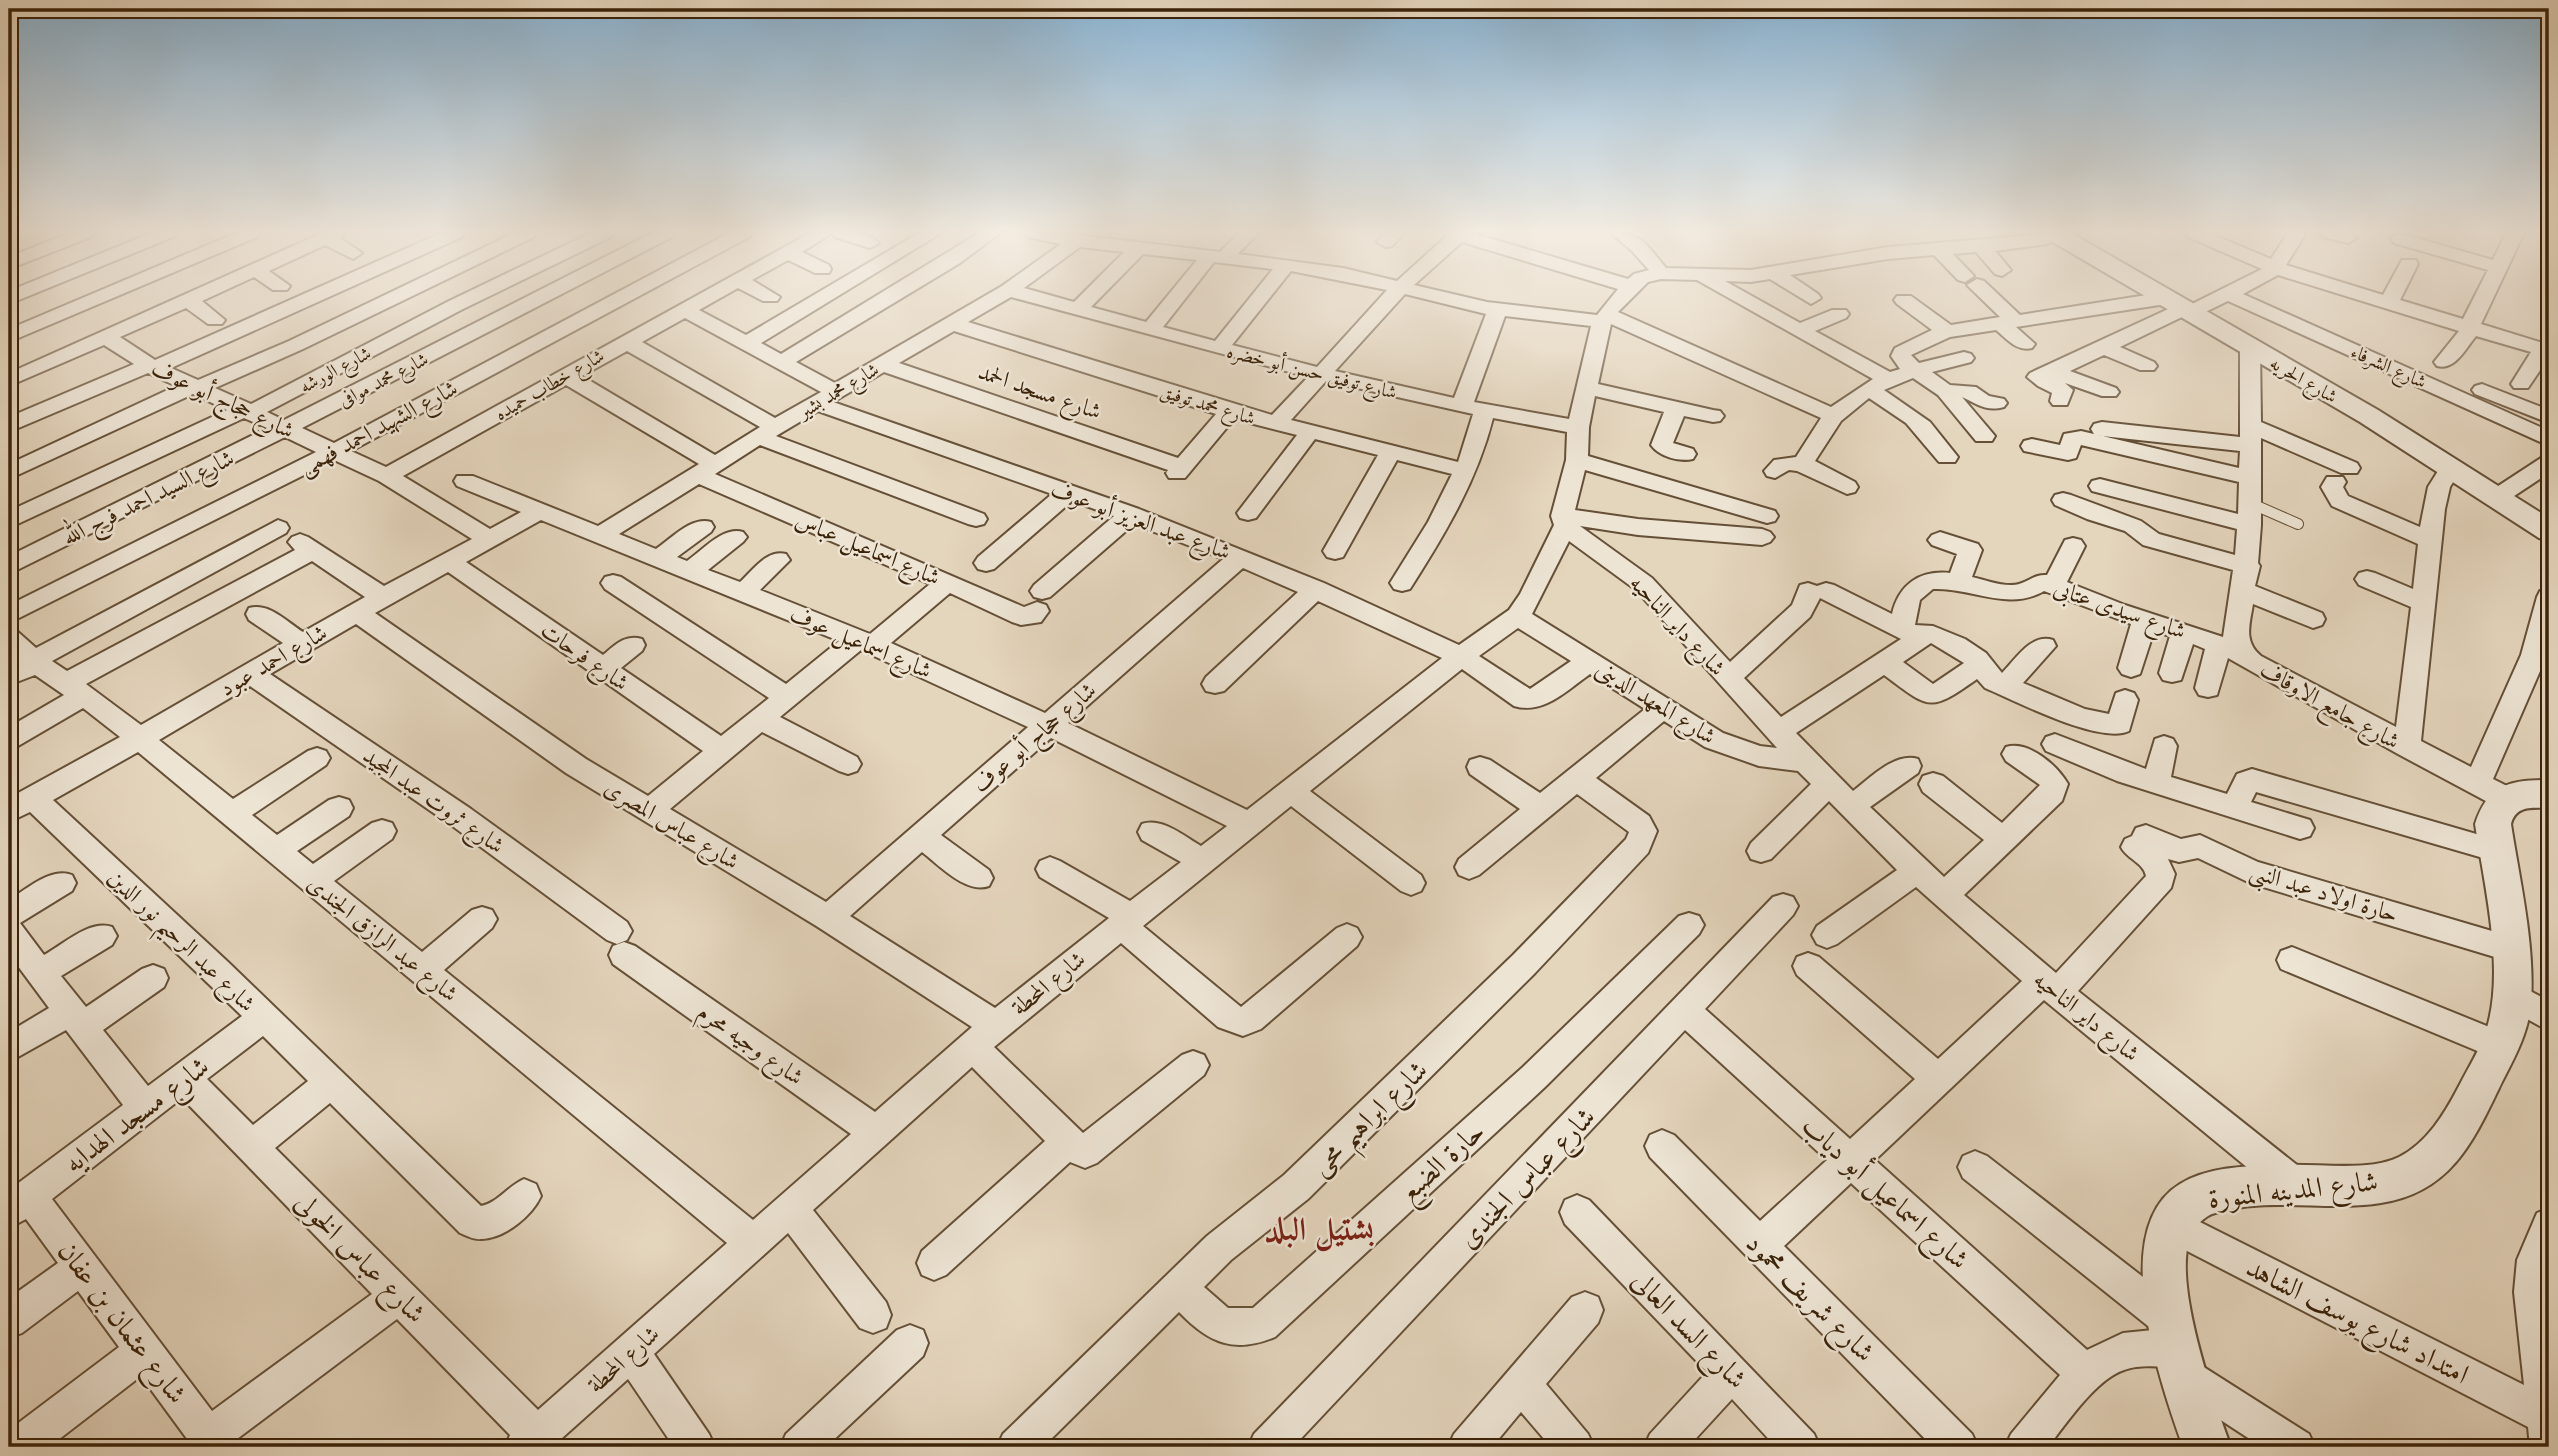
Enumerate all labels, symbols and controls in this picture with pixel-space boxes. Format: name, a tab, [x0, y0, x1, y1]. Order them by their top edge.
street label: شارع توفيق حسن أبو خضره	[1223, 338, 1400, 408]
street label: شارع الشرفاء	[2346, 339, 2431, 397]
street label: شارع الورشه	[295, 340, 377, 401]
street label: شارع خطاب حميده	[490, 343, 610, 428]
street label: شارع محمد موافى	[334, 346, 434, 415]
street label: شارع الحريه	[2264, 350, 2342, 411]
street label: شارع حجاج أبو عوف	[144, 352, 300, 451]
street label: شارع مسجد الحمد	[973, 356, 1105, 431]
street label: شارع محمد بشير	[792, 357, 885, 428]
street label: شارع الشهيد احمد فهمى	[293, 373, 465, 486]
street label: شارع محمد توفيق	[1156, 378, 1258, 434]
street label: شارع السيد احمد فرج الله	[56, 440, 242, 557]
street label: شارع عبد العزيز أبو عوف	[1045, 473, 1235, 571]
street label: شارع اسماعيل عباس	[789, 504, 945, 597]
street label: شارع داير الناحيه	[1620, 568, 1733, 685]
street label: شارع سيدى عتابى	[2048, 572, 2190, 650]
street label: شارع اسماعيل عوف	[783, 599, 937, 690]
street label: شارع فرحات	[532, 615, 635, 701]
street label: شارع احمد عبود	[214, 617, 335, 707]
street label: شارع المعهد الدينى	[1588, 653, 1722, 755]
street label: شارع جامع الاوقاف	[2252, 654, 2405, 761]
street label: شارع حجاج أبو عوف	[965, 674, 1106, 804]
street label: شارع ثروت عبد المجيد	[354, 740, 511, 864]
street label: شارع عباس المصرى	[597, 772, 745, 880]
street label: حارة اولاد عبد النبى	[2245, 855, 2402, 933]
street label: شارع عبد الرحيم نور الدين	[96, 862, 262, 1024]
street label: شارع عبد الرازق الجندى	[298, 868, 465, 1012]
street label: شارع المحطة	[1005, 944, 1094, 1026]
street label: شارع داير الناحيه	[2025, 964, 2146, 1072]
street label: شارع وجيه محرم	[689, 996, 810, 1096]
street label: شارع مسجد الهدايه	[56, 1048, 219, 1185]
street label: شارع ابراهيم محى	[1301, 1052, 1442, 1190]
street label: شارع عباس الجندى	[1449, 1099, 1607, 1260]
street label: شارع اسماعيل أبو دياب	[1791, 1107, 1978, 1281]
street label: حارة الضبع	[1390, 1113, 1497, 1215]
street label: شارع المدينه المنورة	[2206, 1162, 2380, 1222]
street label: شارع عباس الخولى	[283, 1184, 434, 1335]
district label: بشتيل البلد	[1264, 1208, 1375, 1252]
street label: شارع شريف محمود	[1735, 1225, 1883, 1373]
street label: شارع عثمان بن عفان	[45, 1234, 196, 1414]
street label: امتداد شارع يوسف الشاهد	[2238, 1248, 2475, 1397]
street label: شارع السد العالى	[1620, 1262, 1756, 1400]
street label: شارع المحطة	[581, 1319, 669, 1403]

